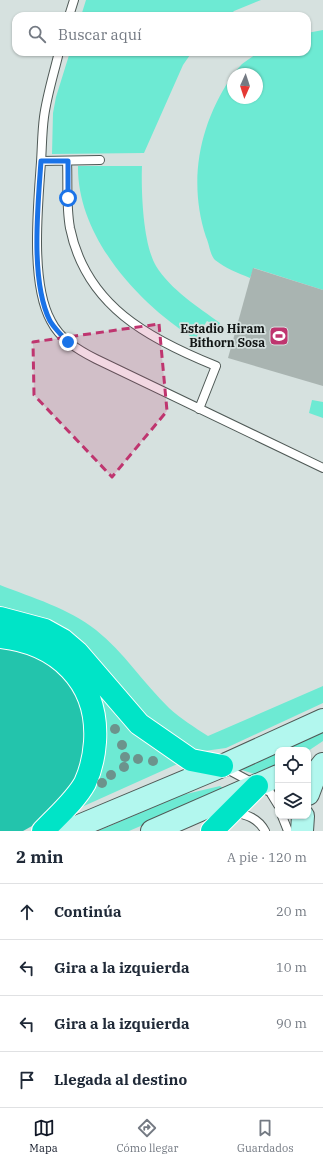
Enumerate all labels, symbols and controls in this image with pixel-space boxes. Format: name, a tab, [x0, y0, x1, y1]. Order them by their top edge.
search box	[12, 12, 311, 56]
icon: search	[26, 23, 48, 45]
text: Buscar aquí	[58, 25, 142, 44]
north arrow	[227, 68, 263, 104]
route start	[59, 189, 77, 207]
place label: Estadio Hiram Bithorn Sosa	[180, 321, 265, 350]
sports icon: Estadio Hiram Bithorn Sosa	[268, 325, 290, 347]
route end	[59, 333, 77, 351]
map controls	[275, 747, 311, 819]
button: locate	[275, 747, 311, 783]
button: layers	[275, 783, 311, 819]
text: 2 min	[16, 846, 64, 868]
text: A pie · 120 m	[227, 849, 307, 866]
icon: ahead	[16, 901, 38, 923]
text: Continúa	[54, 902, 121, 921]
text: 20 m	[276, 903, 307, 920]
icon: left	[16, 957, 38, 979]
text: Gira a la izquierda	[54, 958, 190, 977]
text: 10 m	[276, 959, 307, 976]
icon: left	[16, 1013, 38, 1035]
text: Gira a la izquierda	[54, 1014, 190, 1033]
text: 90 m	[276, 1015, 307, 1032]
icon: arrive	[16, 1069, 38, 1091]
text: Llegada al destino	[54, 1070, 187, 1089]
tab: Mapa	[29, 1117, 58, 1155]
tab: Cómo llegar	[117, 1117, 178, 1155]
tab: Guardados	[237, 1117, 294, 1155]

